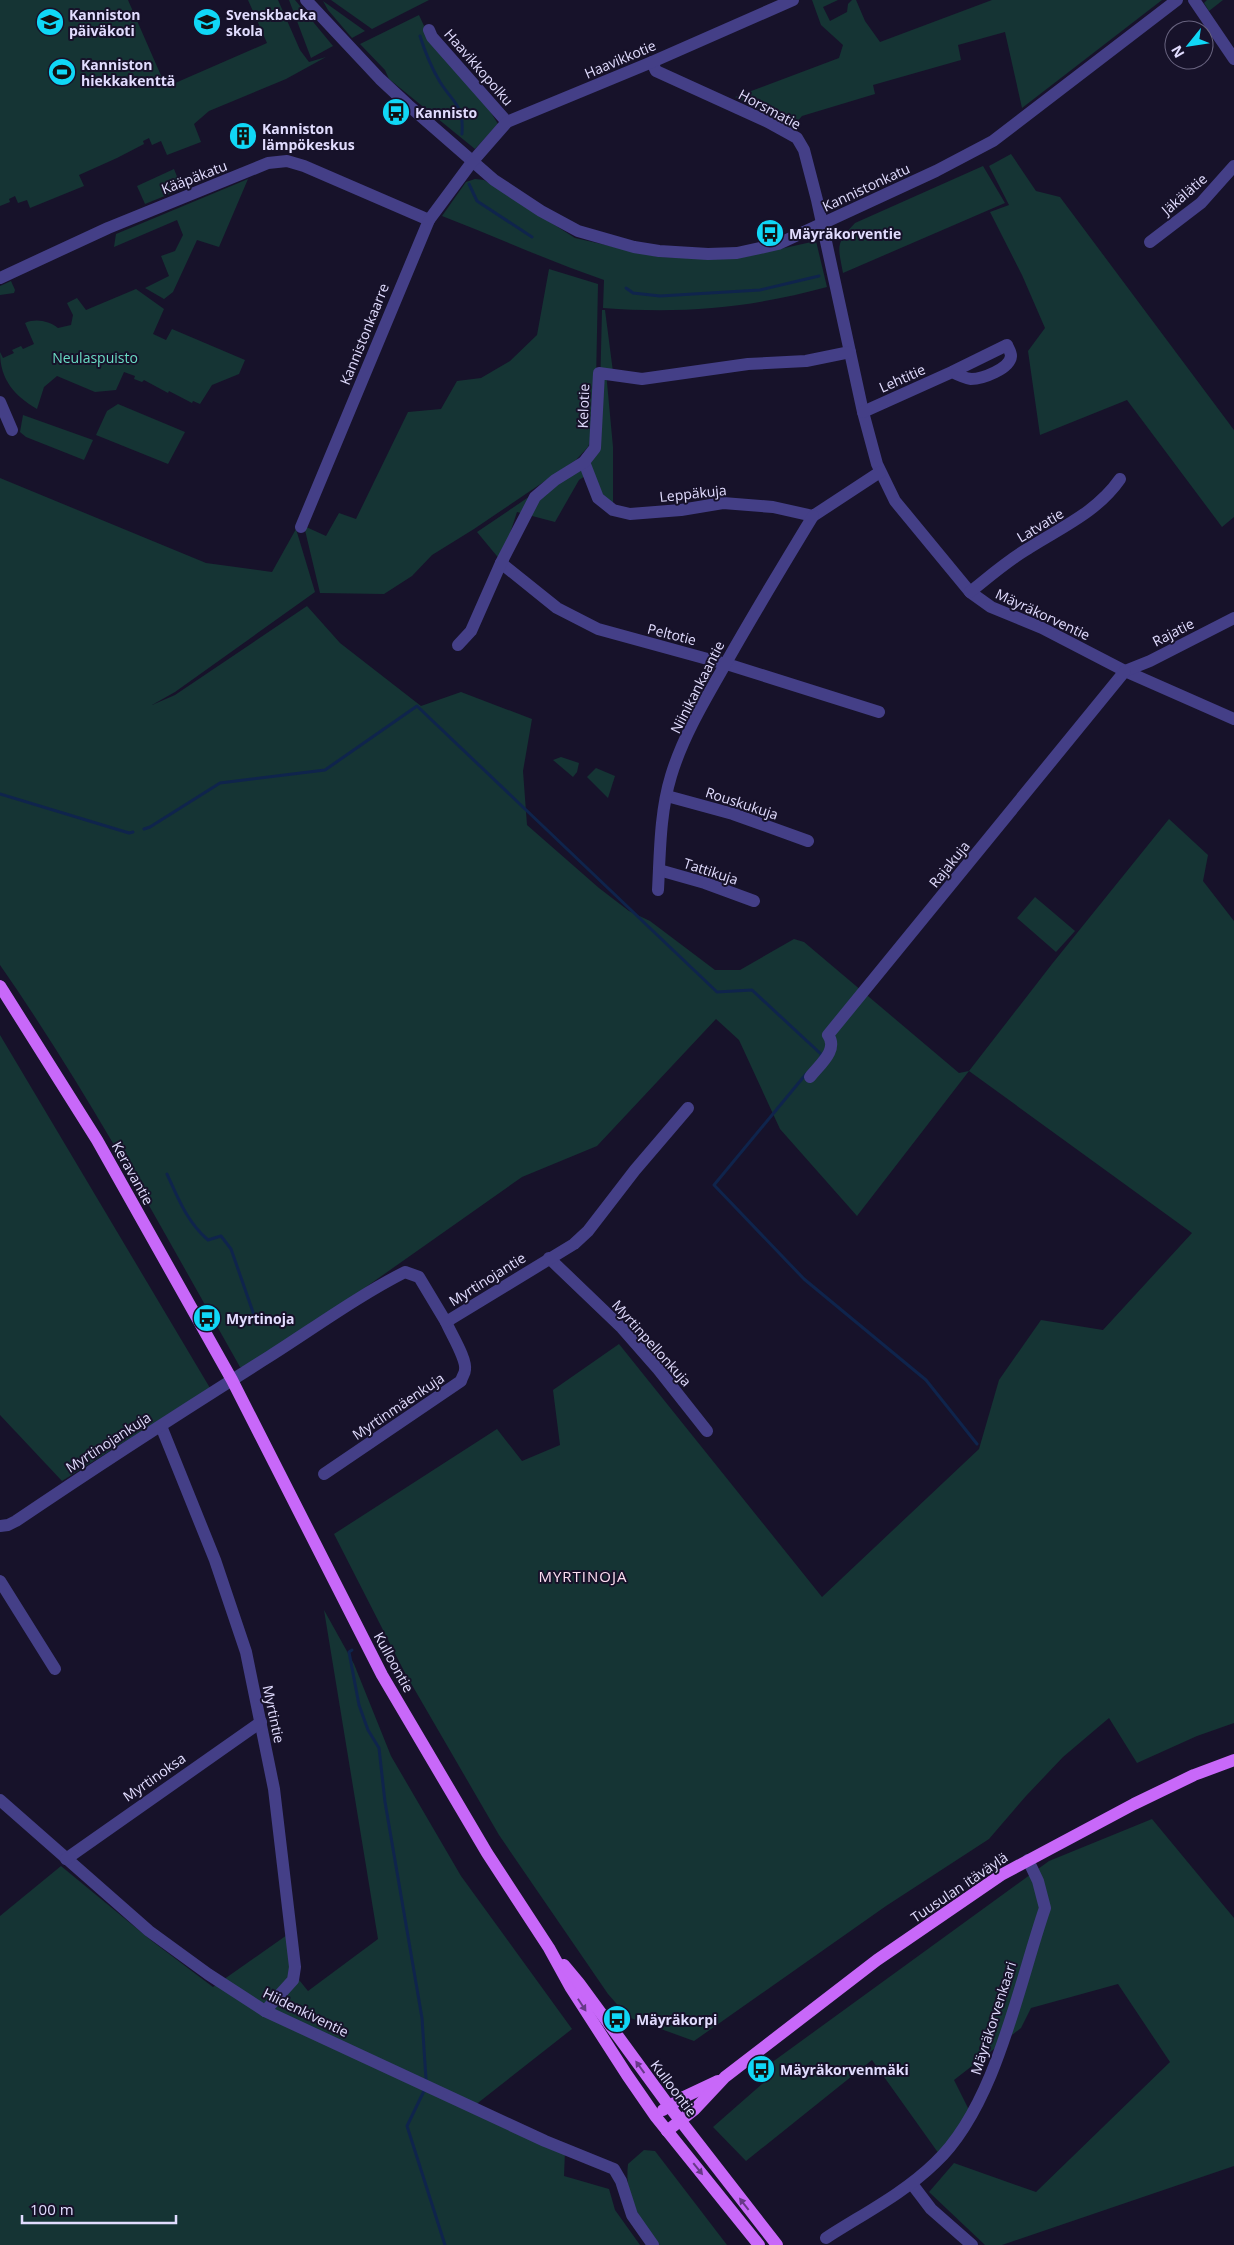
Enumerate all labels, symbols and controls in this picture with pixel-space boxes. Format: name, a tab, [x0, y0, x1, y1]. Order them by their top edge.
place label: Kanniston päiväkoti	[69, 5, 140, 40]
place label: Svenskbacka skola	[226, 5, 316, 40]
school or university icon: Kanniston päiväkoti	[35, 7, 65, 37]
school or university icon: Svenskbacka skola	[192, 7, 222, 37]
north arrow	[1164, 20, 1214, 70]
street label: Haavikkopolku	[440, 25, 518, 109]
street label: Haavikkotie	[581, 35, 659, 83]
text: N	[1166, 42, 1188, 61]
place label: Kanniston hiekkakenttä	[81, 55, 175, 90]
sports icon: Kanniston hiekkakenttä	[47, 57, 77, 87]
street label: Horsmatie	[735, 85, 805, 133]
bus stop icon: Kannisto	[381, 97, 411, 127]
place label: Kannisto	[415, 103, 477, 122]
place label: Kanniston lämpökeskus	[262, 119, 355, 154]
building icon: Kanniston lämpökeskus	[228, 121, 258, 151]
street label: Kääpäkatu	[158, 156, 230, 198]
street label: Kannistonkatu	[819, 158, 913, 216]
street label: Jäkälätie	[1156, 169, 1211, 220]
bus stop icon: Mäyräkorventie	[755, 218, 785, 248]
place label: Mäyräkorventie	[789, 224, 901, 243]
street label: Kannistonkaarre	[335, 280, 393, 388]
park label: Neulaspuisto	[52, 348, 138, 367]
street label: Lehtitie	[876, 359, 928, 397]
street label: Kelotie	[573, 383, 593, 429]
street label: Leppäkuja	[659, 480, 727, 506]
street label: Latvatie	[1013, 504, 1067, 546]
street label: Mäyräkorventie	[993, 584, 1093, 644]
street label: Rajatie	[1149, 613, 1197, 650]
street label: Peltotie	[646, 619, 698, 649]
street label: Niinikankaantie	[666, 637, 729, 736]
street label: Rouskukuja	[703, 782, 781, 824]
street label: Rajakuja	[924, 837, 974, 891]
street label: Tattikuja	[681, 853, 741, 889]
street label: Keravantie	[108, 1138, 158, 1208]
street label: Myrtinojantie	[445, 1248, 529, 1310]
street label: Myrtinpellonkuja	[608, 1296, 696, 1390]
bus stop icon: Myrtinoja	[192, 1303, 222, 1333]
place label: Myrtinoja	[226, 1309, 294, 1328]
street label: Myrtinmäenkuja	[348, 1368, 448, 1444]
street label: Myrtinojankuja	[62, 1407, 154, 1477]
district label: MYRTINOJA	[538, 1566, 628, 1586]
street label: Kulloontie	[370, 1629, 418, 1696]
street label: Myrtintie	[259, 1683, 289, 1745]
street label: Myrtinoksa	[119, 1748, 189, 1806]
street label: Tuusulan itäväylä	[907, 1848, 1011, 1926]
street label: Mäyräkorvenkaari	[966, 1959, 1020, 2077]
street label: Hiidenkiventie	[260, 1983, 352, 2041]
one-way arrow	[577, 1999, 587, 2012]
bus stop icon: Mäyräkorpi	[602, 2004, 632, 2034]
place label: Mäyräkorpi	[636, 2010, 717, 2029]
bus stop icon: Mäyräkorvenmäki	[746, 2054, 776, 2084]
street label: Kulloontie	[647, 2056, 702, 2120]
one-way arrow	[635, 2060, 645, 2074]
place label: Mäyräkorvenmäki	[780, 2060, 909, 2079]
one-way arrow	[692, 2162, 703, 2175]
scale bar	[22, 2192, 176, 2224]
one-way arrow	[739, 2197, 750, 2210]
text: 100 m	[30, 2199, 74, 2219]

